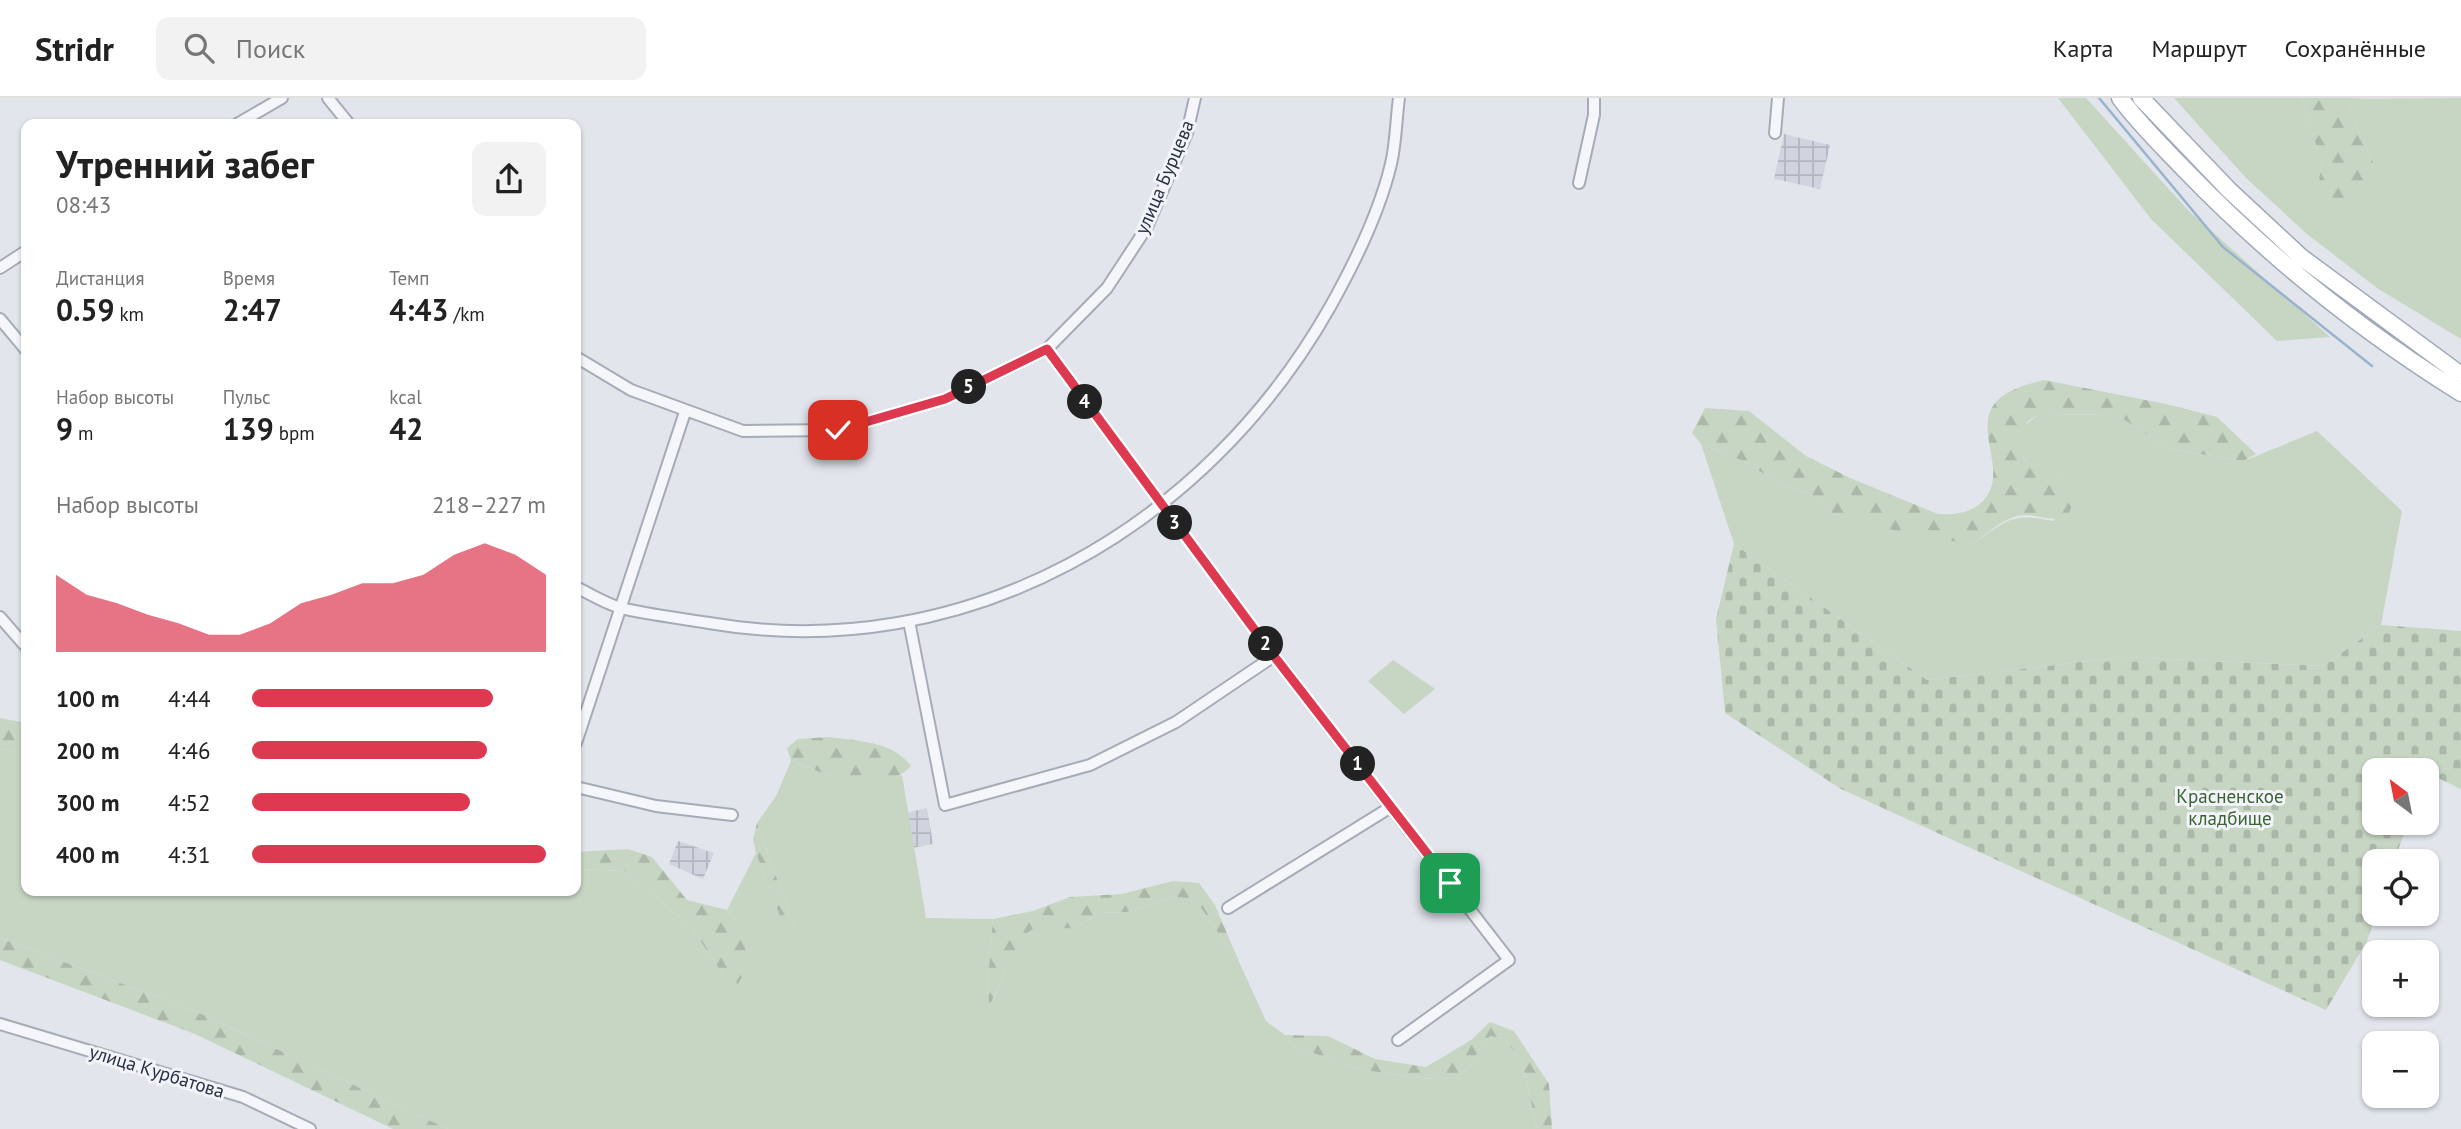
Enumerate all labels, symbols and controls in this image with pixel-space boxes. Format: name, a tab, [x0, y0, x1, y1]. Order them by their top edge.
search box	[156, 17, 646, 80]
text: Stridr	[35, 27, 114, 70]
icon: search	[180, 29, 218, 67]
text: Поиск	[236, 32, 305, 65]
text: Карта	[2053, 33, 2113, 64]
text: Маршрут	[2151, 33, 2246, 64]
text: Сохранённые	[2284, 33, 2426, 64]
street label: улица Бурцева	[1129, 116, 1199, 238]
text: Утренний забег	[56, 139, 314, 188]
button: share	[472, 142, 546, 216]
text: 08:43	[56, 190, 111, 219]
text: Дистанция	[56, 266, 144, 290]
text: Время	[223, 266, 275, 290]
text: Темп	[389, 266, 430, 290]
text: 0.59	[56, 290, 114, 329]
text: 2:47	[223, 290, 282, 329]
text: 4:43	[389, 290, 448, 329]
text: km	[114, 302, 144, 326]
text: /km	[448, 302, 485, 326]
pin: 5	[951, 370, 986, 404]
text: 5	[963, 374, 974, 398]
pin: 4	[1068, 384, 1102, 420]
text: Набор высоты	[56, 385, 174, 409]
text: Пульс	[223, 385, 271, 409]
text: kcal	[389, 385, 422, 409]
text: 4	[1079, 389, 1090, 413]
pin	[808, 400, 868, 460]
text: 9	[56, 409, 73, 448]
text: 139	[223, 409, 274, 448]
text: 42	[389, 409, 423, 448]
icon: check	[819, 411, 857, 449]
text: m	[73, 421, 94, 445]
text: bpm	[274, 421, 315, 445]
text: Набор высоты	[56, 490, 199, 519]
text: 218–227 m	[432, 490, 546, 519]
pin: 3	[1158, 506, 1192, 540]
text: 3	[1169, 510, 1180, 534]
pin: 2	[1248, 626, 1284, 662]
text: 2	[1260, 631, 1271, 655]
text: 100 m	[56, 684, 119, 713]
text: 4:44	[168, 684, 211, 713]
text: 200 m	[56, 736, 119, 765]
text: 4:46	[168, 736, 211, 765]
pin: 1	[1340, 746, 1376, 782]
text: 1	[1352, 751, 1363, 775]
north arrow	[2362, 758, 2440, 835]
map controls	[2362, 758, 2439, 1108]
park label: Красненское кладбище	[2176, 784, 2284, 830]
text: 300 m	[56, 788, 119, 817]
text: 4:52	[168, 788, 211, 817]
text: 400 m	[56, 840, 119, 869]
text: 4:31	[168, 840, 211, 869]
button: locate	[2362, 849, 2439, 926]
pin	[1420, 853, 1480, 913]
icon: arrive	[1431, 864, 1469, 902]
button: +	[2362, 940, 2439, 1017]
button: −	[2362, 1031, 2439, 1108]
street label: улица Курбатова	[86, 1039, 228, 1103]

